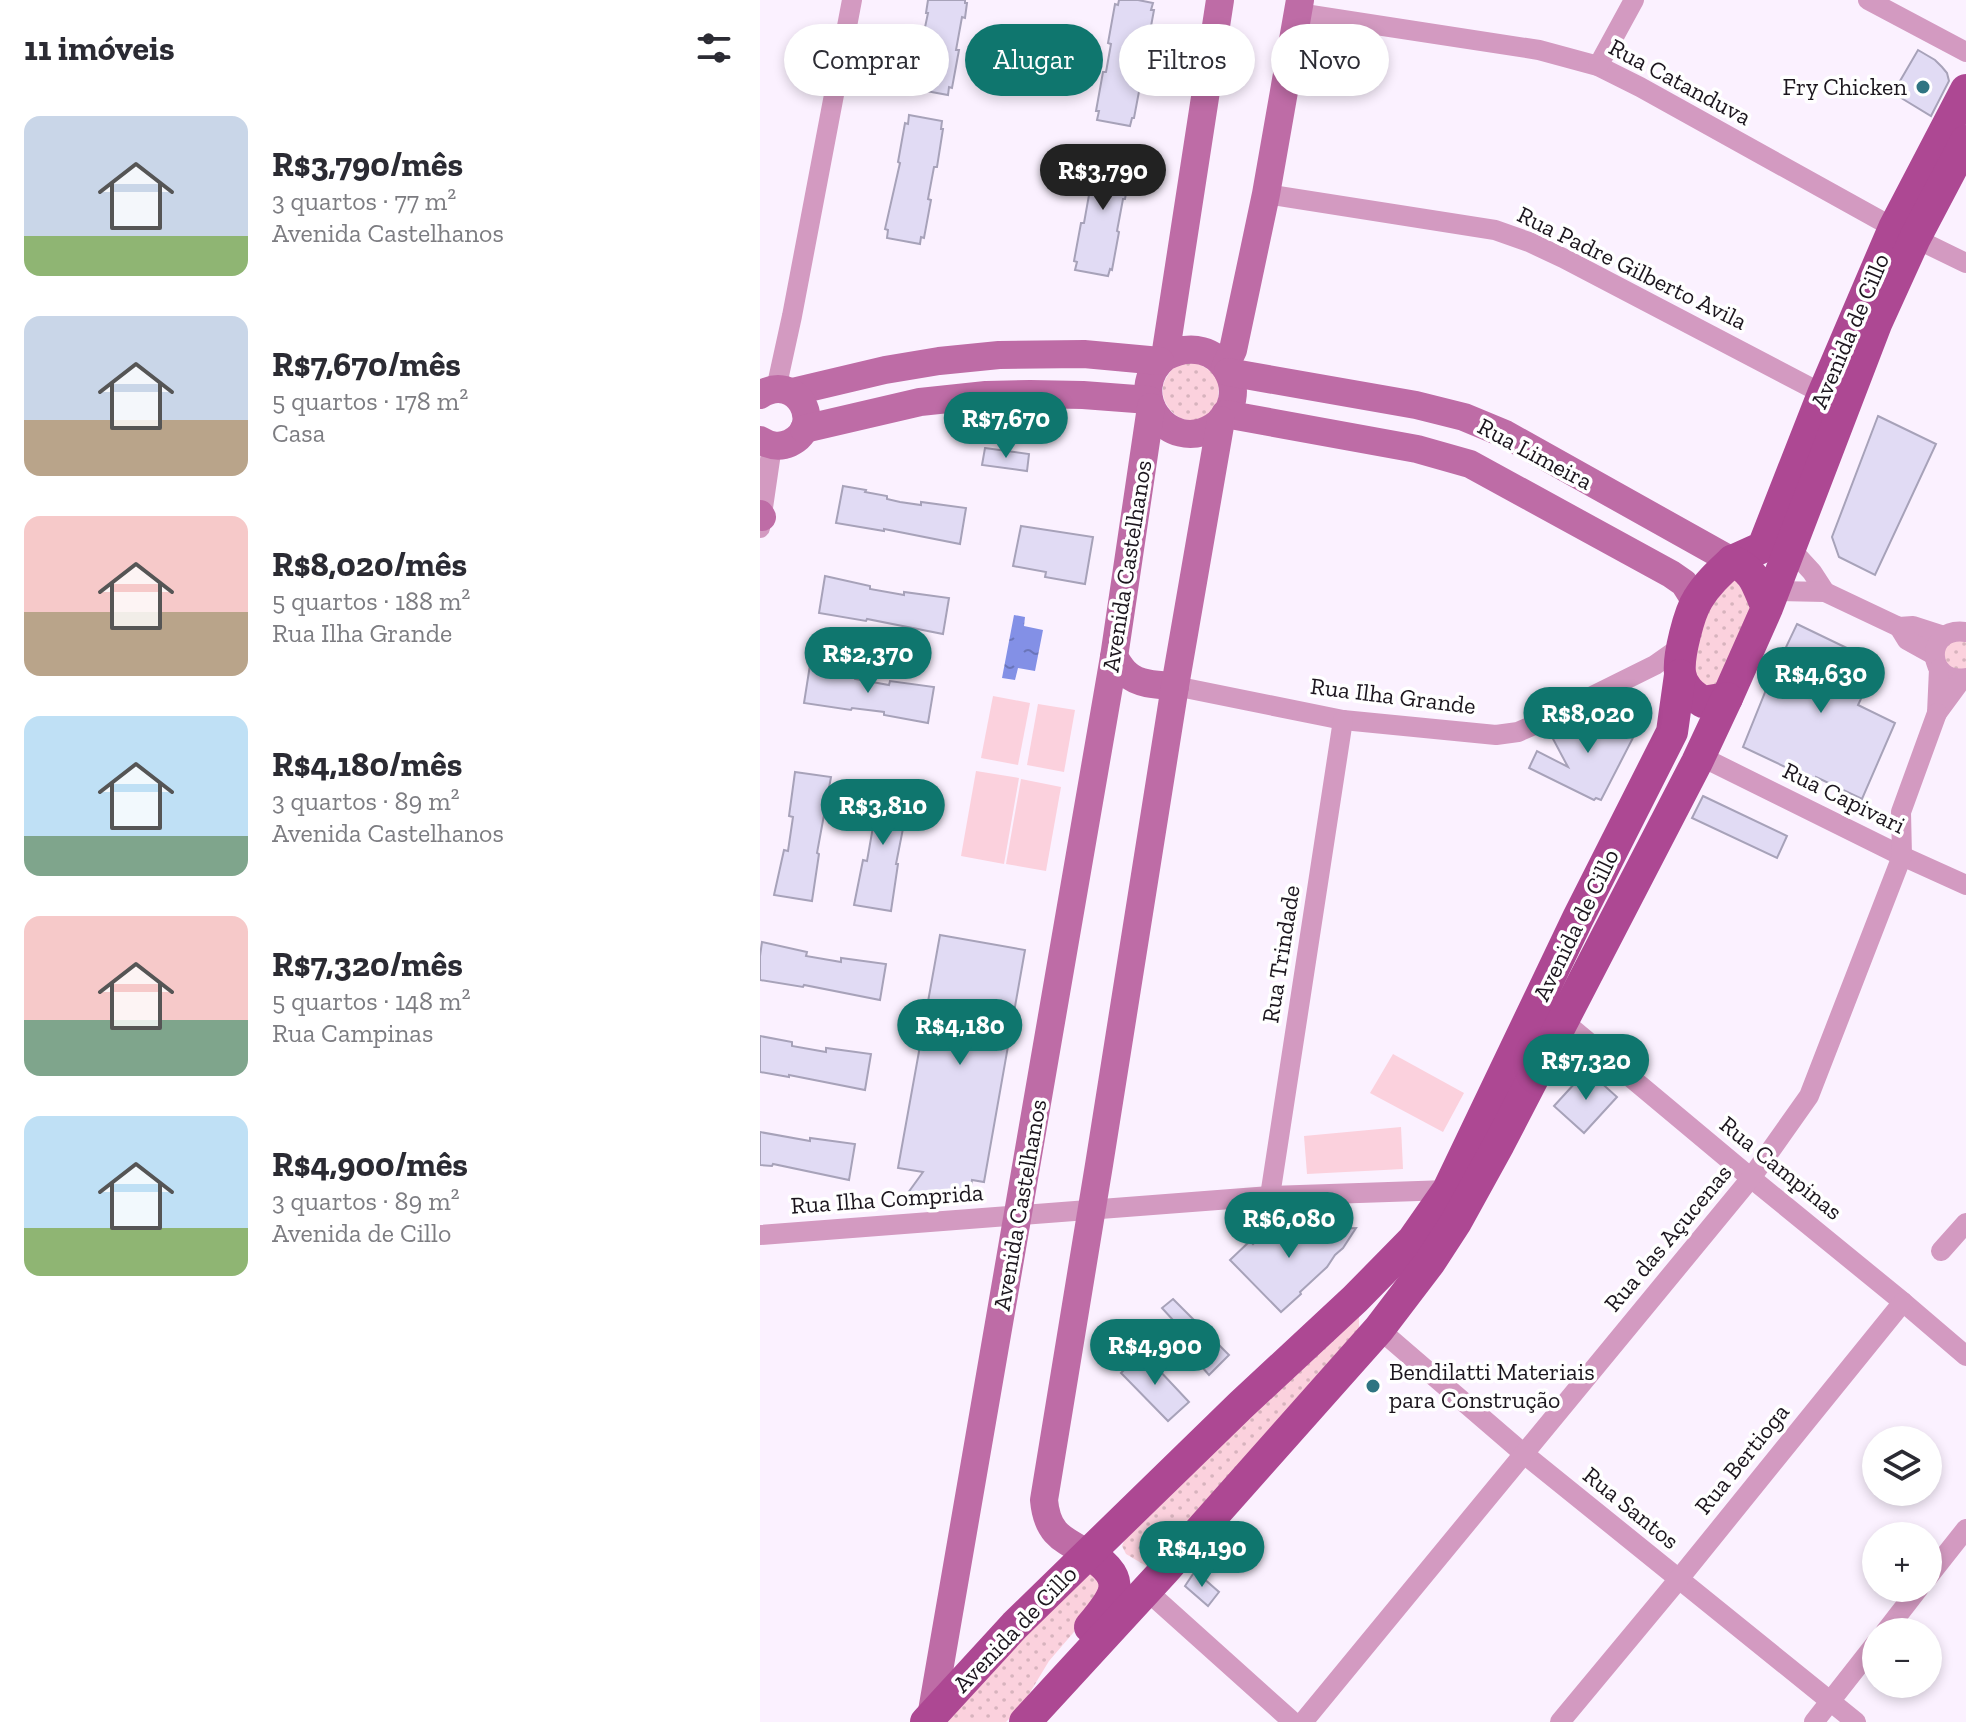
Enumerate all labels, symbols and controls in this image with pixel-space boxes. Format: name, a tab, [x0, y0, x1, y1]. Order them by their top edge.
chip: Comprar	[784, 24, 949, 96]
chip: Alugar	[965, 24, 1103, 96]
chip: Filtros	[1119, 24, 1255, 96]
chip: Novo	[1271, 24, 1389, 96]
icon: filters	[692, 26, 736, 70]
text: 11 imóveis	[24, 28, 175, 69]
street label: Rua Catanduva	[1604, 32, 1757, 131]
place label: Fry Chicken	[1783, 72, 1907, 101]
marker: Fry Chicken	[1914, 78, 1932, 96]
text: R$3,790/mês	[272, 144, 463, 185]
pin: R$3,790	[1029, 144, 1177, 212]
icon: home	[88, 148, 184, 244]
text: R$3,790	[1058, 154, 1148, 186]
text: 3 quartos · 77 m²	[272, 185, 456, 217]
street label: Rua Padre Gilberto Avila	[1513, 199, 1752, 336]
text: Avenida Castelhanos	[272, 217, 504, 249]
street label: Avenida de Cillo	[1804, 249, 1895, 413]
text: R$7,670/mês	[272, 344, 461, 385]
icon: home	[88, 348, 184, 444]
text: 5 quartos · 178 m²	[272, 385, 468, 417]
pin: R$7,670	[932, 392, 1080, 460]
text: R$7,670	[962, 402, 1050, 434]
street label: Rua Limeira	[1473, 411, 1598, 496]
text: Casa	[272, 417, 325, 449]
street label: Avenida Castelhanos	[1095, 458, 1158, 674]
text: R$8,020/mês	[272, 544, 467, 585]
icon: home	[88, 548, 184, 644]
text: 5 quartos · 188 m²	[272, 585, 470, 617]
text: Rua Ilha Grande	[272, 617, 452, 649]
pin: R$2,370	[794, 627, 942, 695]
text: R$2,370	[823, 637, 913, 669]
pin: R$4,630	[1747, 647, 1895, 715]
text: R$4,630	[1775, 657, 1867, 689]
street label: Rua Ilha Grande	[1309, 671, 1477, 720]
pin: R$8,020	[1514, 687, 1662, 755]
text: R$8,020	[1541, 697, 1635, 729]
text: R$4,180/mês	[272, 744, 462, 785]
icon: home	[88, 748, 184, 844]
street label: Rua Capivari	[1778, 755, 1910, 840]
pin: R$3,810	[809, 779, 957, 847]
text: 3 quartos · 89 m²	[272, 785, 460, 817]
text: R$3,810	[839, 789, 927, 821]
text: Avenida Castelhanos	[272, 817, 504, 849]
street label: Avenida de Cillo	[1526, 844, 1625, 1005]
street label: Rua Trindade	[1255, 883, 1306, 1025]
text: R$7,320/mês	[272, 944, 463, 985]
icon: home	[88, 948, 184, 1044]
text: 5 quartos · 148 m²	[272, 985, 470, 1017]
pin: R$4,180	[886, 999, 1034, 1067]
text: R$4,180	[915, 1009, 1005, 1041]
text: Rua Campinas	[272, 1017, 433, 1049]
pin: R$7,320	[1512, 1034, 1660, 1102]
text: R$7,320	[1541, 1044, 1631, 1076]
street label: Avenida Castelhanos	[987, 1097, 1052, 1313]
street label: Rua Campinas	[1714, 1109, 1848, 1226]
text: R$4,900/mês	[272, 1144, 468, 1185]
icon: home	[88, 1148, 184, 1244]
street label: Rua das Açucenas	[1598, 1158, 1738, 1317]
street label: Rua Ilha Comprida	[790, 1177, 985, 1220]
text: 3 quartos · 89 m²	[272, 1185, 460, 1217]
pin: R$6,080	[1215, 1192, 1363, 1260]
text: R$6,080	[1242, 1202, 1336, 1234]
text: Avenida de Cillo	[272, 1217, 451, 1249]
pin: R$4,900	[1081, 1319, 1229, 1387]
text: R$4,900	[1108, 1329, 1202, 1361]
place label: Bendilatti Materiais para Construção	[1389, 1357, 1595, 1414]
marker: Bendilatti Materiais para Construção	[1364, 1377, 1382, 1395]
street label: Rua Bertioga	[1688, 1397, 1795, 1520]
map controls	[1862, 1426, 1942, 1698]
button: layers	[1862, 1426, 1942, 1506]
street label: Rua Santos	[1577, 1460, 1685, 1555]
pin: R$4,190	[1128, 1521, 1276, 1589]
button: +	[1862, 1522, 1942, 1602]
text: R$4,190	[1157, 1531, 1247, 1563]
street label: Avenida de Cillo	[947, 1559, 1083, 1698]
button: −	[1862, 1618, 1942, 1698]

